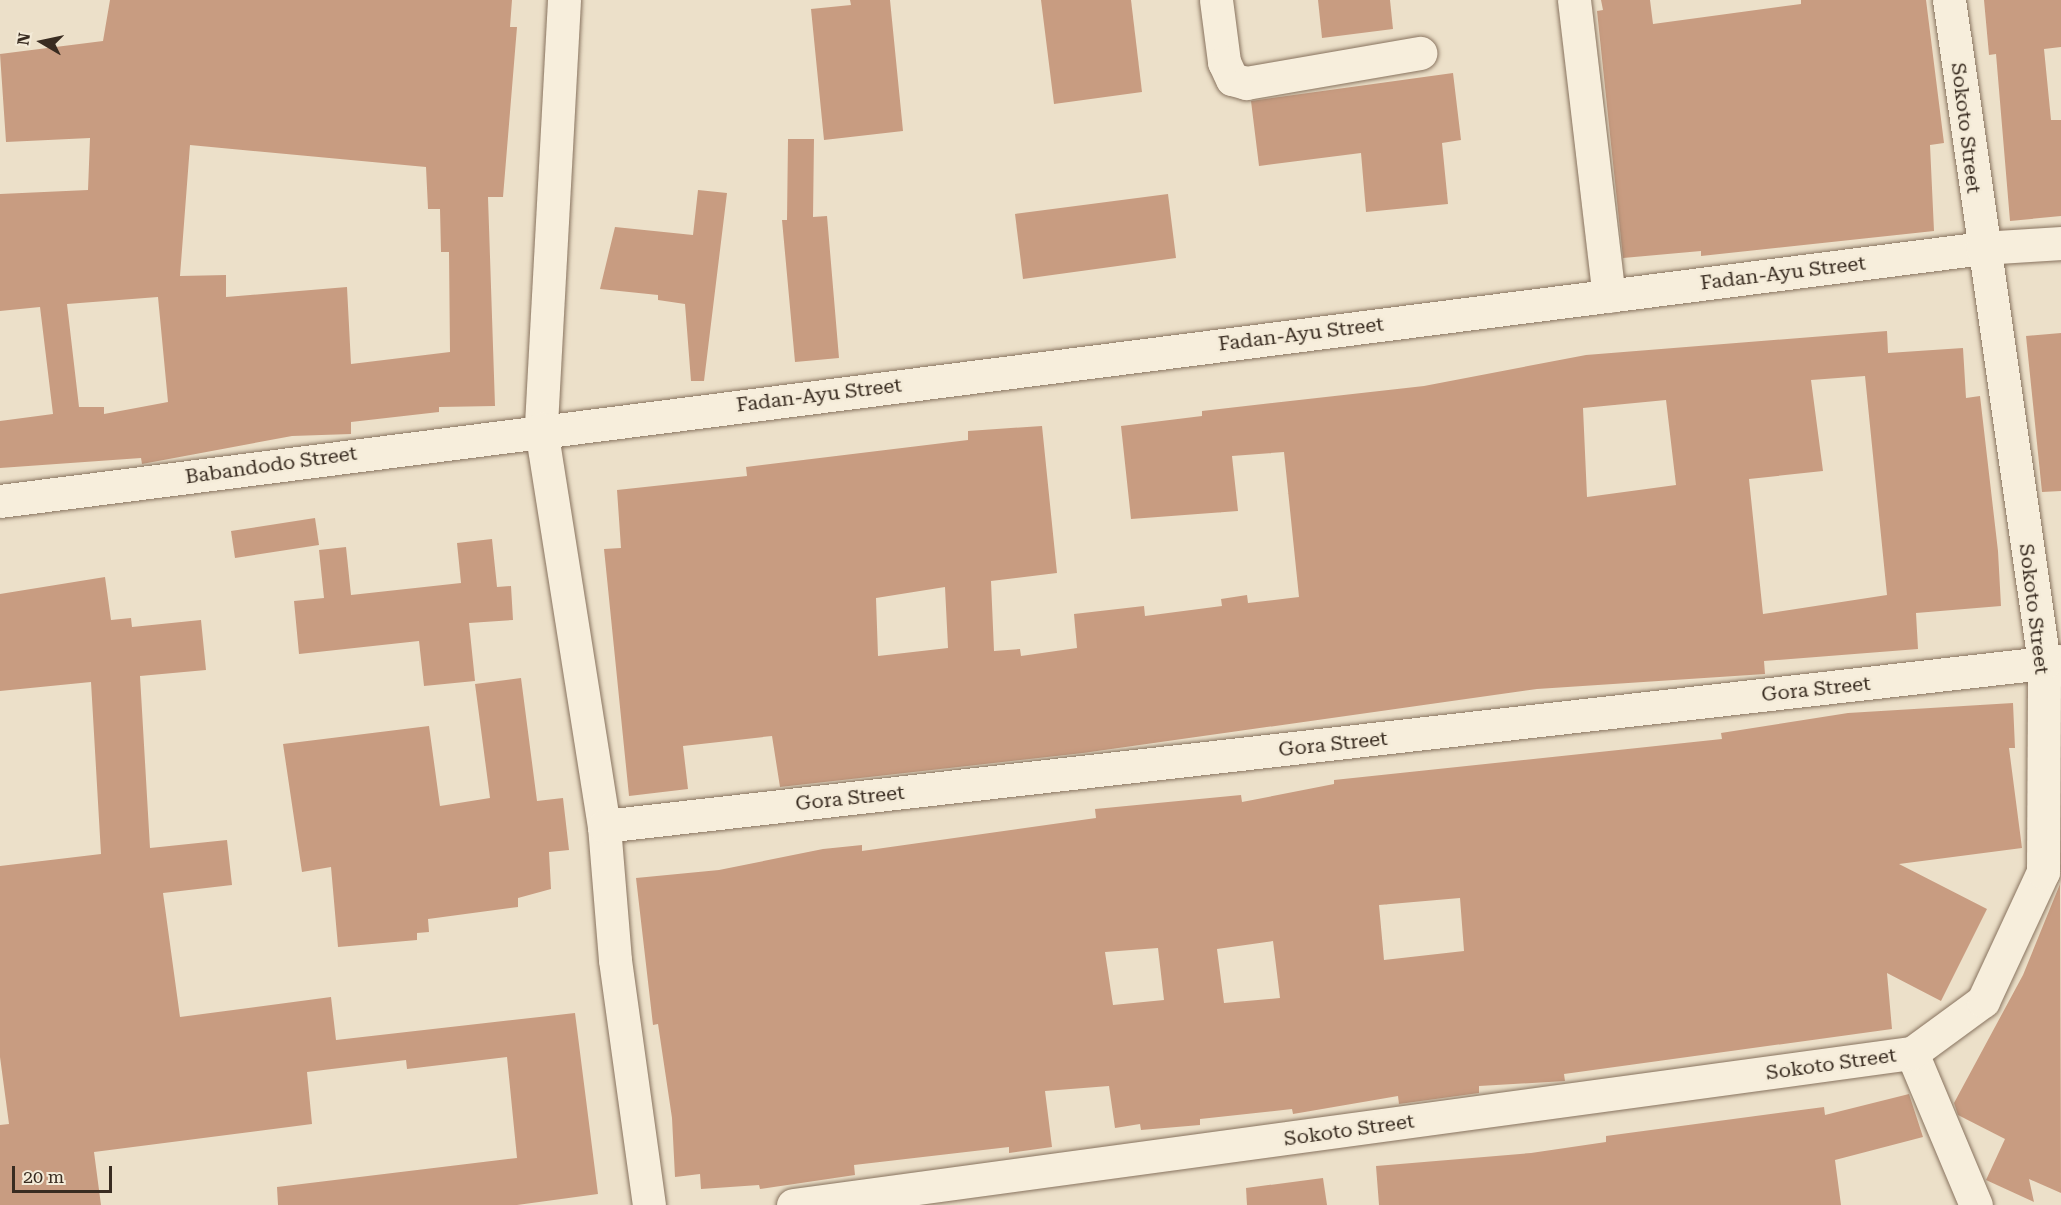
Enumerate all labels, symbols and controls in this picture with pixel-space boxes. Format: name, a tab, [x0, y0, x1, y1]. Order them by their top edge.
north arrow	[12, 12, 72, 72]
text: N	[13, 32, 34, 47]
street label: Sokoto Street	[1946, 61, 1986, 195]
street label: Fadan-Ayu Street	[1699, 251, 1867, 295]
street label: Fadan-Ayu Street	[1217, 312, 1385, 356]
street label: Fadan-Ayu Street	[735, 373, 903, 417]
street label: Babandodo Street	[184, 441, 358, 489]
street label: Sokoto Street	[2014, 542, 2054, 676]
street label: Gora Street	[1760, 671, 1872, 707]
street label: Gora Street	[1277, 726, 1389, 762]
street label: Gora Street	[794, 780, 906, 816]
street label: Sokoto Street	[1764, 1043, 1898, 1085]
street label: Sokoto Street	[1282, 1109, 1416, 1151]
scale bar	[15, 1154, 116, 1192]
text: 20 m	[23, 1166, 64, 1187]

